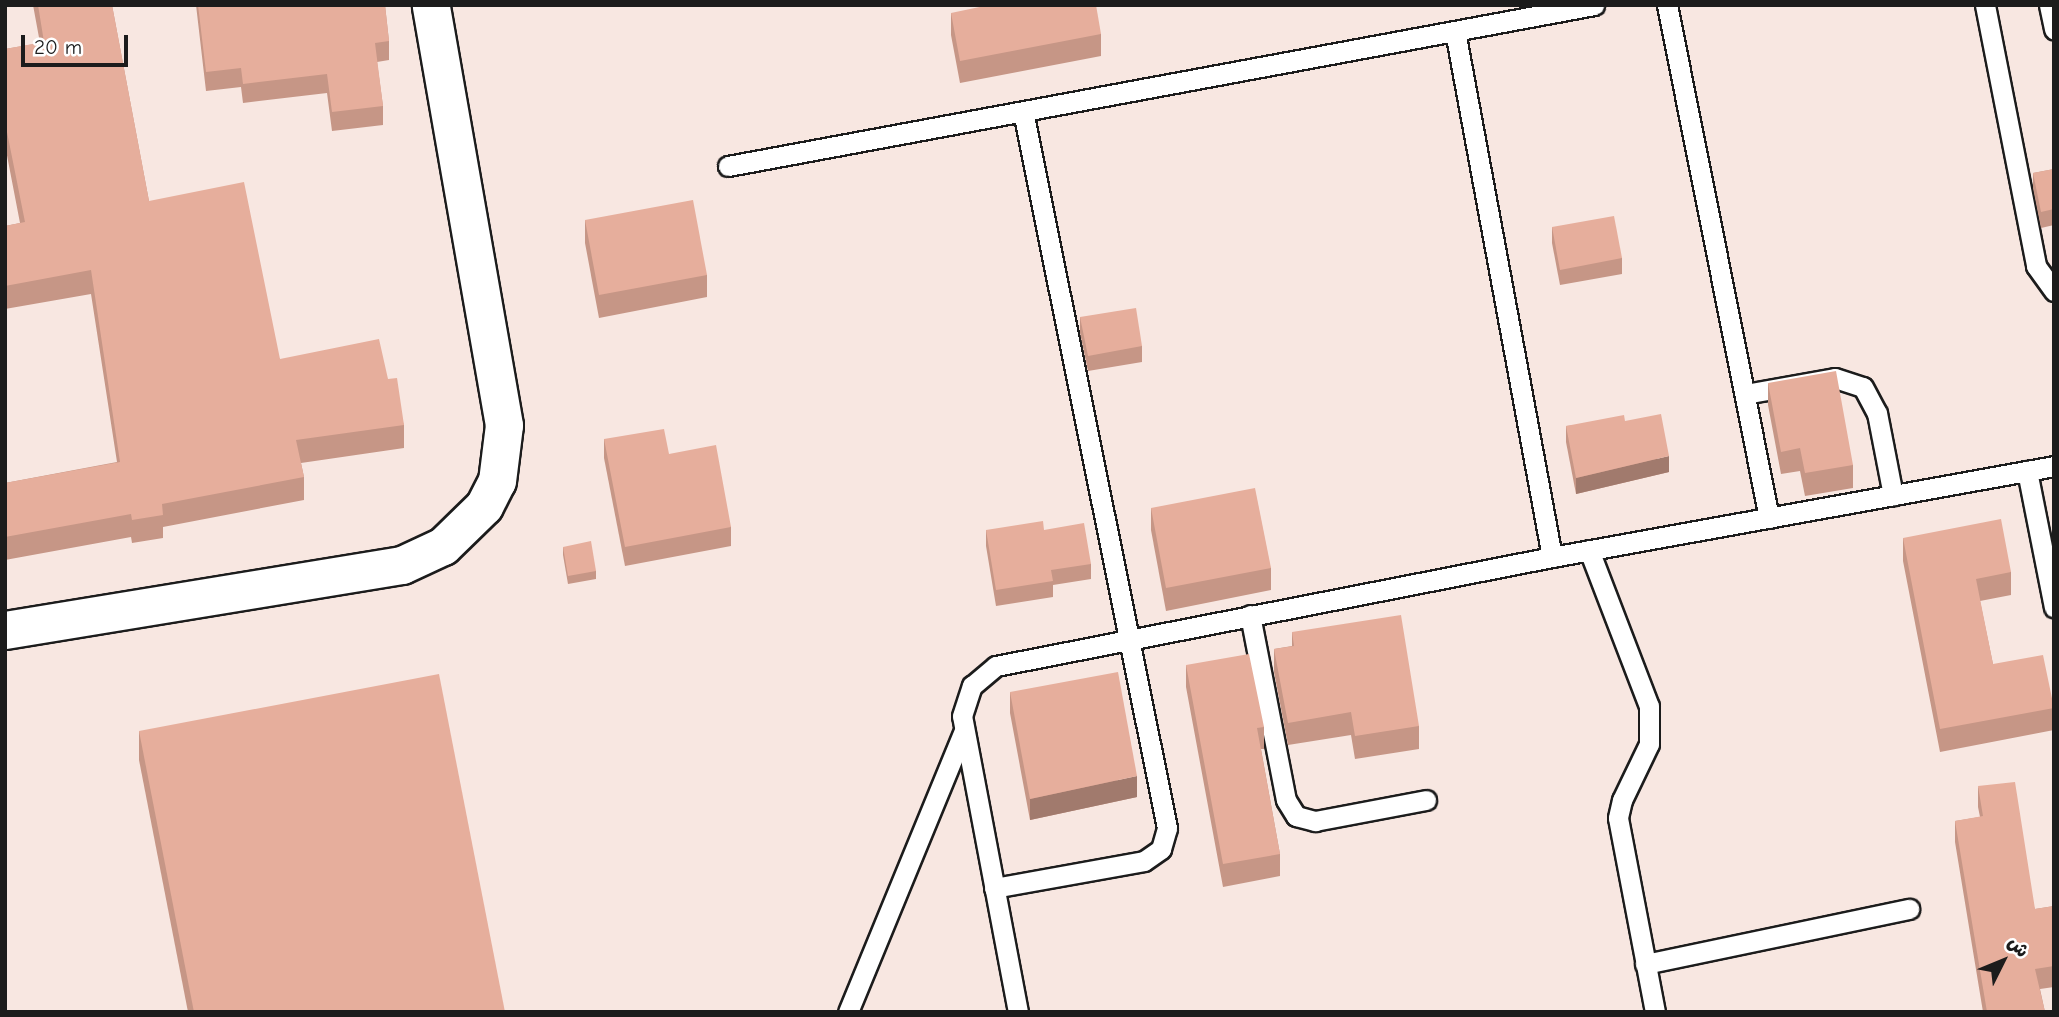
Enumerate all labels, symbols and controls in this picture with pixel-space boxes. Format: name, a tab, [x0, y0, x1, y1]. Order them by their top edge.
scale bar	[24, 21, 131, 65]
text: 20 m	[34, 35, 82, 59]
north arrow	[1968, 926, 2038, 996]
text: ش	[2003, 932, 2034, 962]

